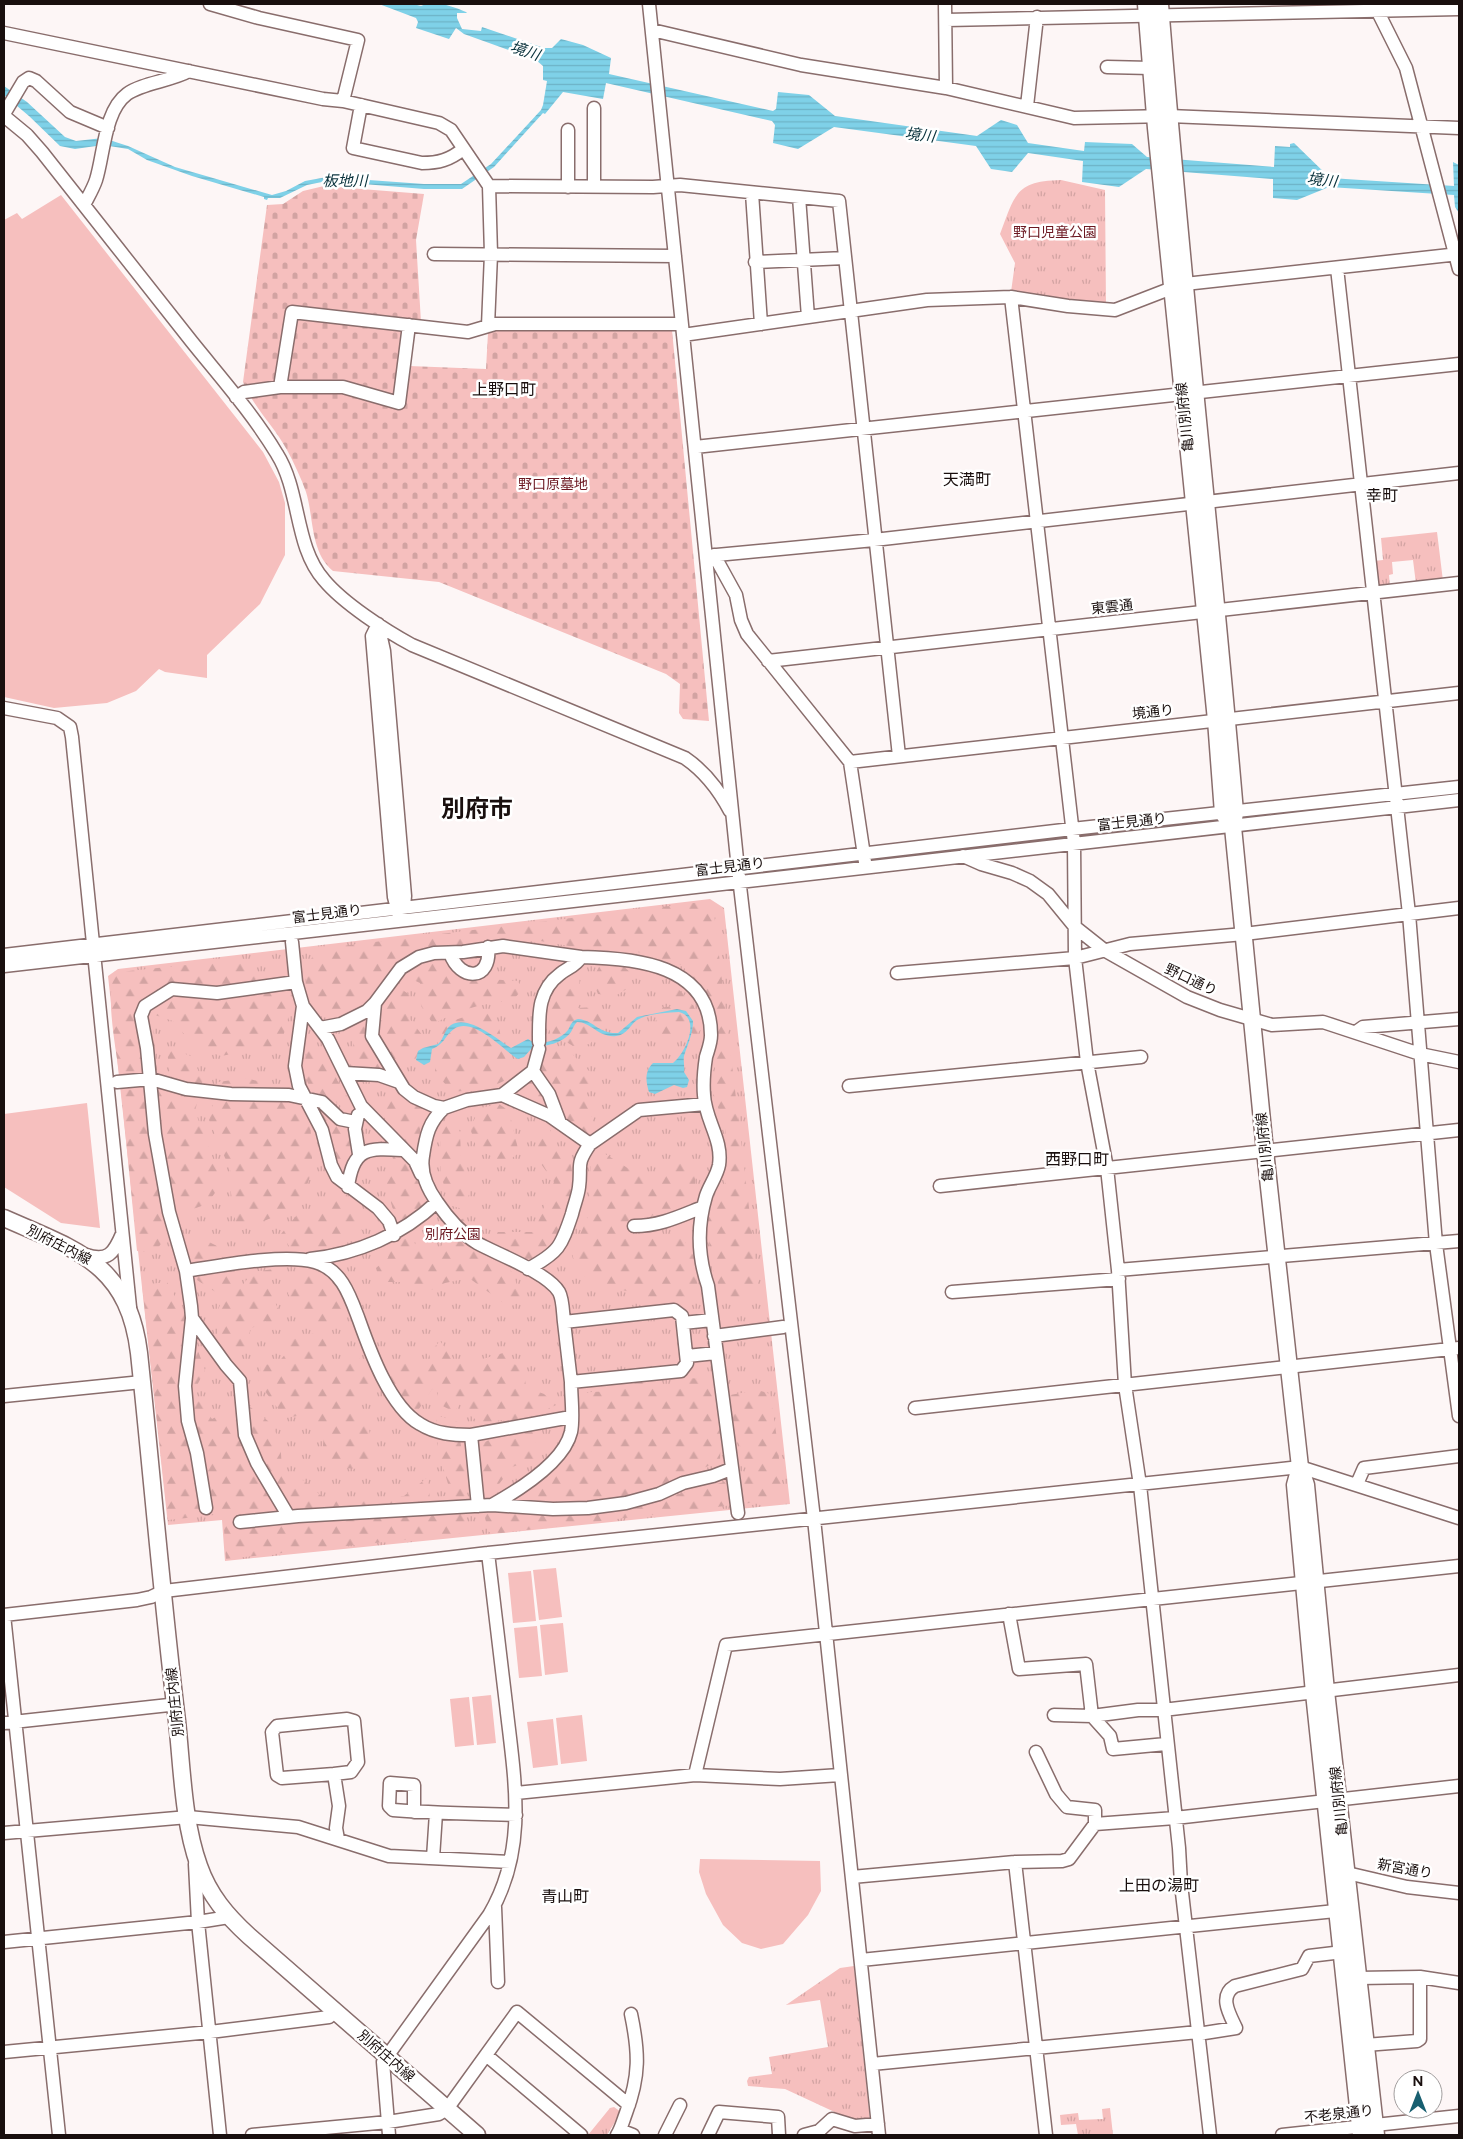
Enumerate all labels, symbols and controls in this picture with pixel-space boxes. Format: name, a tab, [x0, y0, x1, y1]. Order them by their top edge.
water label: 境川	[508, 38, 544, 65]
water label: 境川	[904, 124, 938, 146]
water label: 境川	[1306, 169, 1340, 191]
water label: 板地川	[322, 172, 369, 190]
park label: 野口児童公園	[1013, 224, 1097, 241]
district label: 上野口町	[472, 380, 536, 399]
street label: 亀川別府線	[1173, 381, 1197, 453]
district label: 天満町	[943, 470, 991, 489]
park label: 野口原墓地	[518, 476, 588, 493]
district label: 幸町	[1366, 486, 1398, 505]
street label: 東雲通	[1090, 596, 1134, 618]
street label: 境通り	[1131, 701, 1175, 723]
district label: 別府市	[441, 794, 513, 823]
street label: 富士見通り	[1096, 810, 1168, 834]
street label: 富士見通り	[694, 854, 766, 880]
street label: 富士見通り	[291, 901, 363, 927]
street label: 野口通り	[1162, 960, 1220, 1000]
street label: 亀川別府線	[1253, 1111, 1277, 1183]
district label: 西野口町	[1045, 1150, 1109, 1169]
street label: 別府庄内線	[24, 1222, 94, 1268]
park label: 別府公園	[425, 1226, 481, 1243]
street label: 別府庄内線	[163, 1666, 187, 1738]
street label: 亀川別府線	[1327, 1765, 1351, 1837]
street label: 新宮通り	[1376, 1856, 1434, 1882]
district label: 上田の湯町	[1119, 1876, 1199, 1895]
district label: 青山町	[541, 1887, 589, 1906]
street label: 別府庄内線	[354, 2027, 418, 2085]
north arrow	[1393, 2069, 1443, 2119]
text: N	[1413, 2073, 1423, 2090]
street label: 不老泉通り	[1303, 2102, 1375, 2126]

